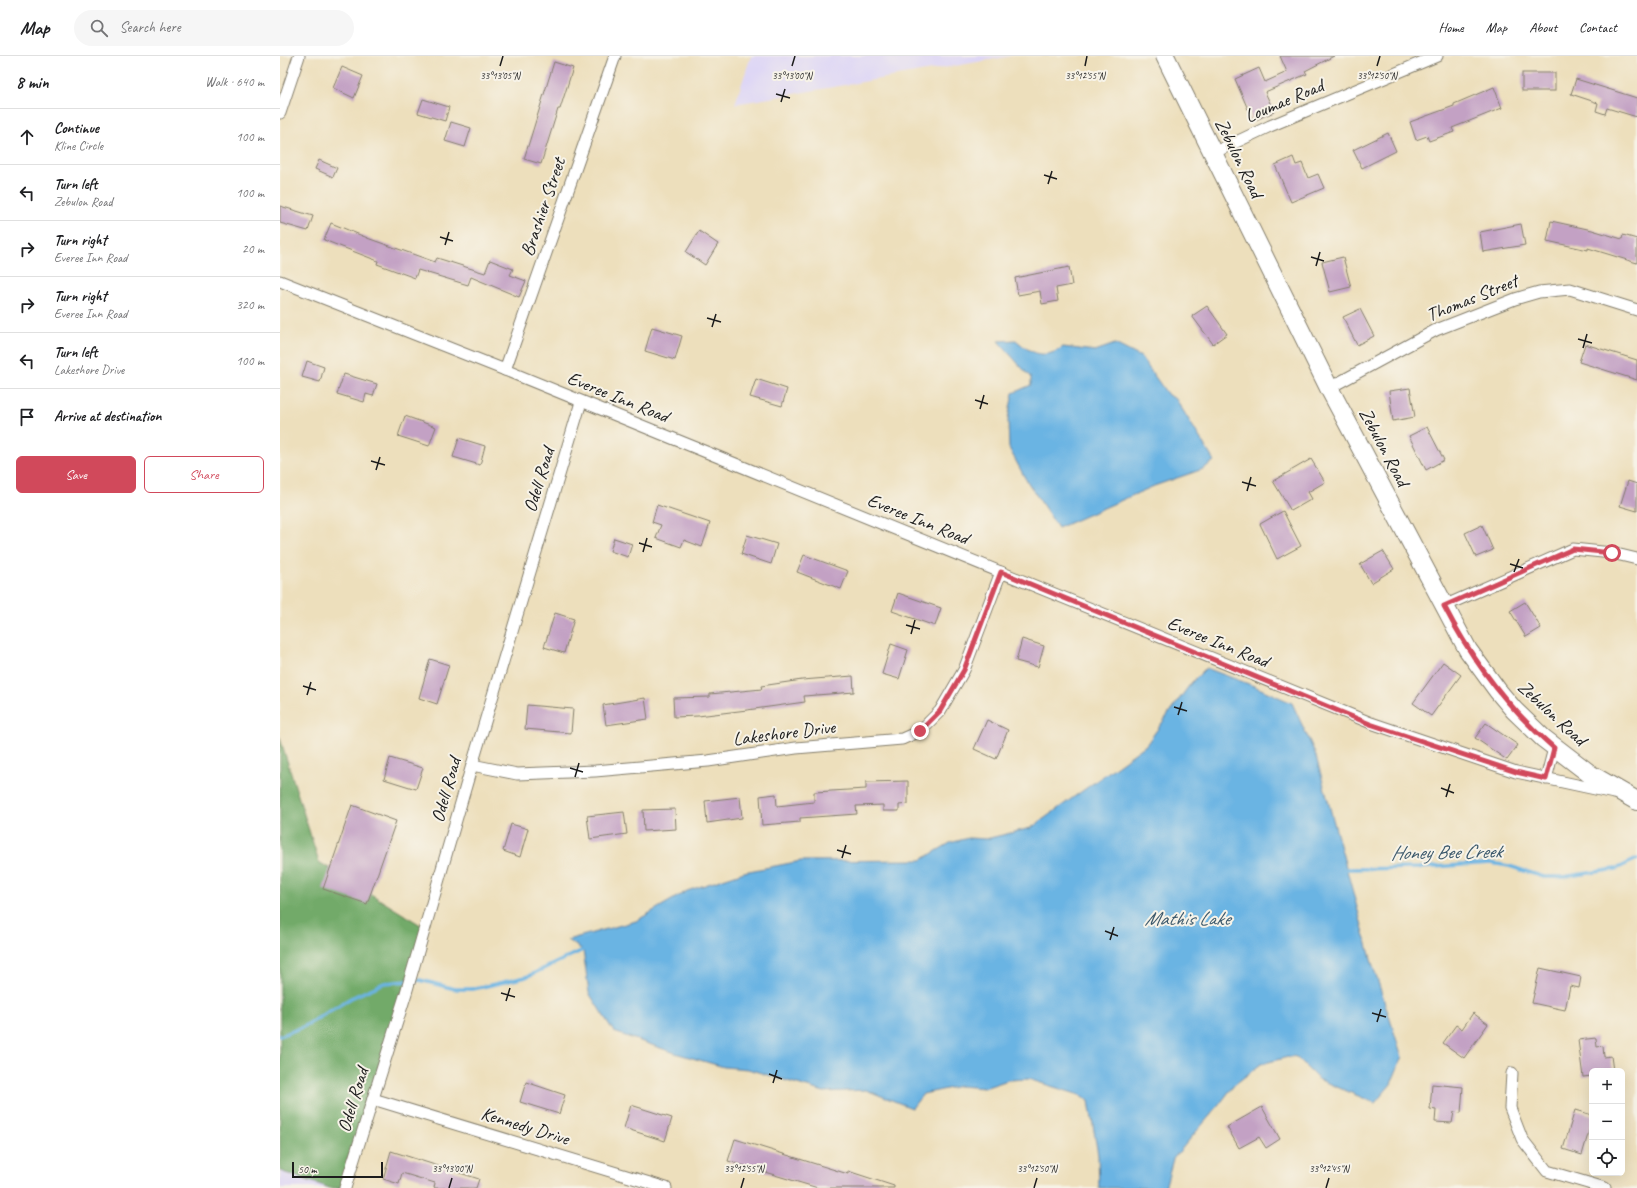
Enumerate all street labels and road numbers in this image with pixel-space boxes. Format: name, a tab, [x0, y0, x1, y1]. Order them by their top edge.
street label: Loumae Road	[1241, 72, 1330, 128]
street label: Zebulon Road	[1209, 114, 1270, 205]
street label: Brashier Street	[515, 153, 572, 259]
street label: Thomas Street	[1423, 268, 1524, 327]
street label: Everee Inn Road	[564, 366, 675, 430]
street label: Zebulon Road	[1353, 404, 1416, 493]
street label: Odell Road	[518, 442, 561, 515]
street label: Everee Inn Road	[864, 488, 975, 552]
street label: Everee Inn Road	[1164, 611, 1275, 675]
street label: Zebulon Road	[1513, 675, 1594, 753]
street label: Lakeshore Drive	[732, 715, 838, 751]
street label: Odell Road	[425, 752, 468, 825]
street label: Odell Road	[332, 1062, 375, 1135]
street label: Kennedy Drive	[478, 1101, 574, 1151]

